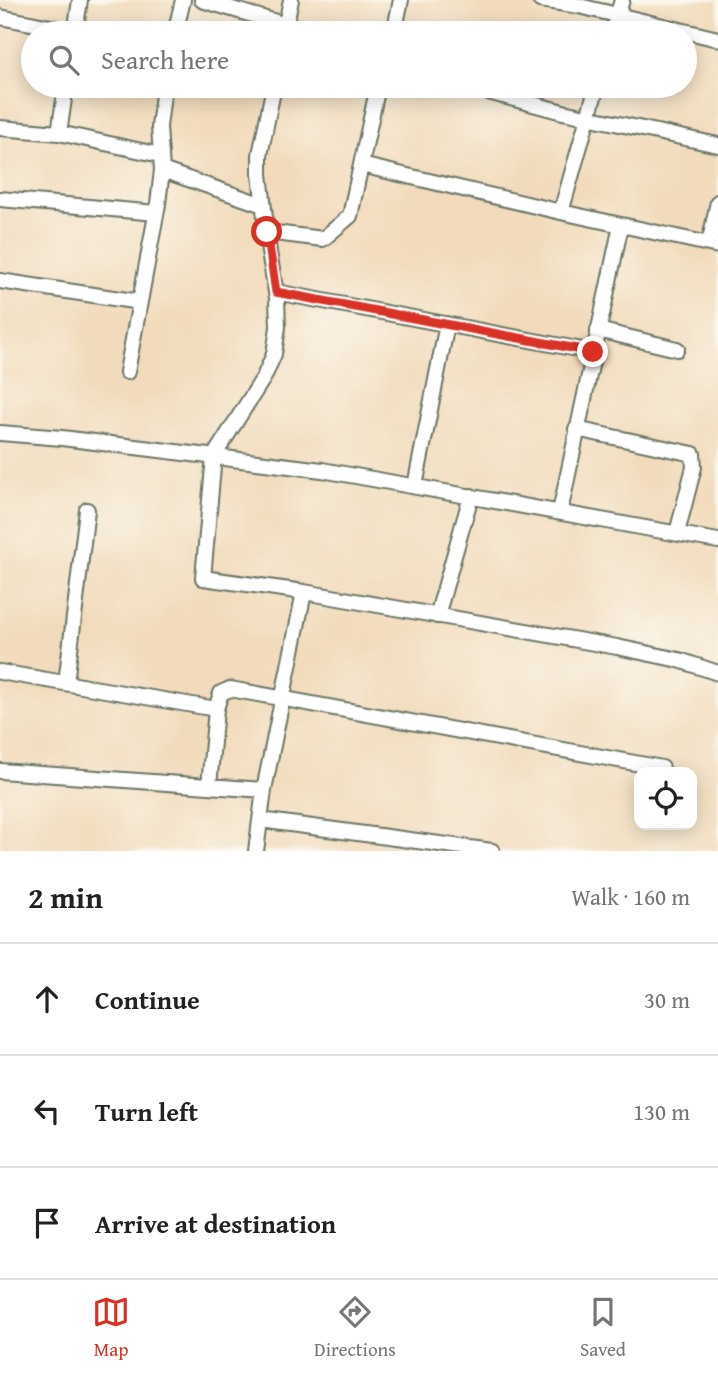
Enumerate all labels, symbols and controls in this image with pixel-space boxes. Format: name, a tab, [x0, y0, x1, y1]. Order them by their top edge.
search box	[21, 21, 697, 98]
text: Search here	[101, 40, 229, 79]
icon: search	[45, 41, 83, 79]
route start	[251, 216, 282, 247]
route end	[577, 336, 608, 367]
map controls	[634, 767, 697, 830]
button: locate	[634, 767, 697, 830]
text: 2 min	[28, 875, 103, 919]
text: Walk · 160 m	[571, 880, 690, 913]
icon: ahead	[28, 980, 66, 1018]
text: Continue	[95, 980, 200, 1019]
text: 30 m	[644, 983, 690, 1016]
icon: left	[28, 1092, 66, 1130]
text: Turn left	[95, 1092, 198, 1131]
text: 130 m	[633, 1095, 690, 1128]
icon: arrive	[28, 1204, 66, 1242]
text: Arrive at destination	[95, 1204, 336, 1243]
tab: Map	[92, 1293, 130, 1363]
tab: Directions	[314, 1293, 396, 1363]
tab: Saved	[580, 1293, 626, 1363]

